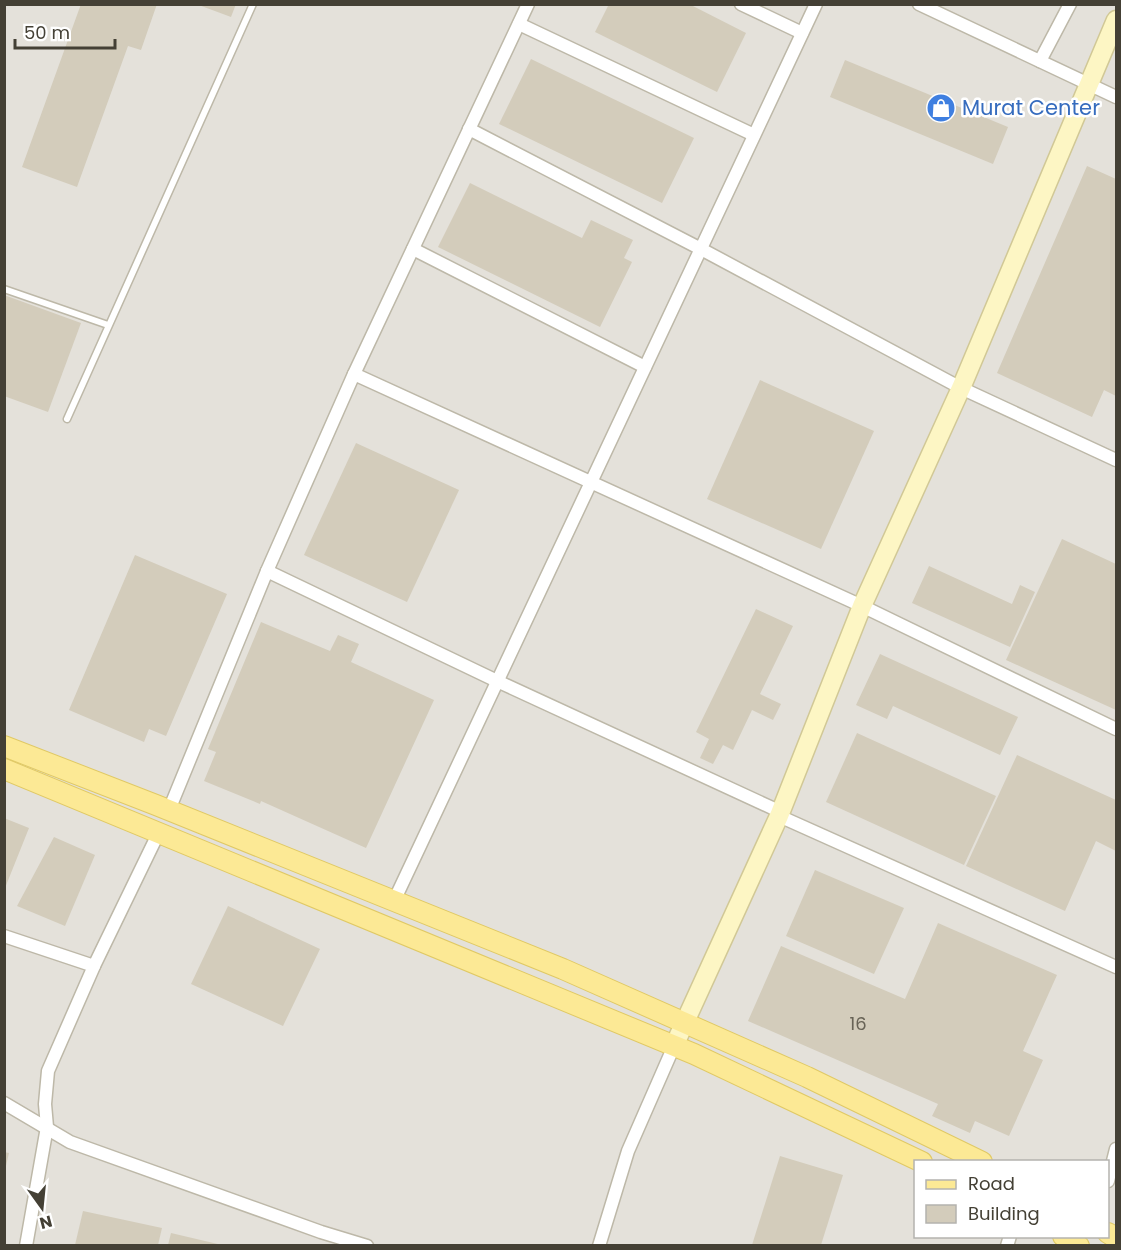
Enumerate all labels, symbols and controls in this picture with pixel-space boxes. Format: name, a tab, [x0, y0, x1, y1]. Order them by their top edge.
scale bar	[15, 12, 116, 50]
text: 50 m	[24, 20, 70, 45]
shop icon: Murat Center	[925, 92, 957, 124]
place label: Murat Center	[962, 93, 1100, 122]
house number: 16	[849, 1011, 867, 1036]
legend	[914, 1160, 1109, 1238]
text: Road	[968, 1171, 1015, 1196]
north arrow	[12, 1178, 72, 1238]
text: Building	[968, 1201, 1040, 1226]
text: N	[37, 1209, 55, 1235]

